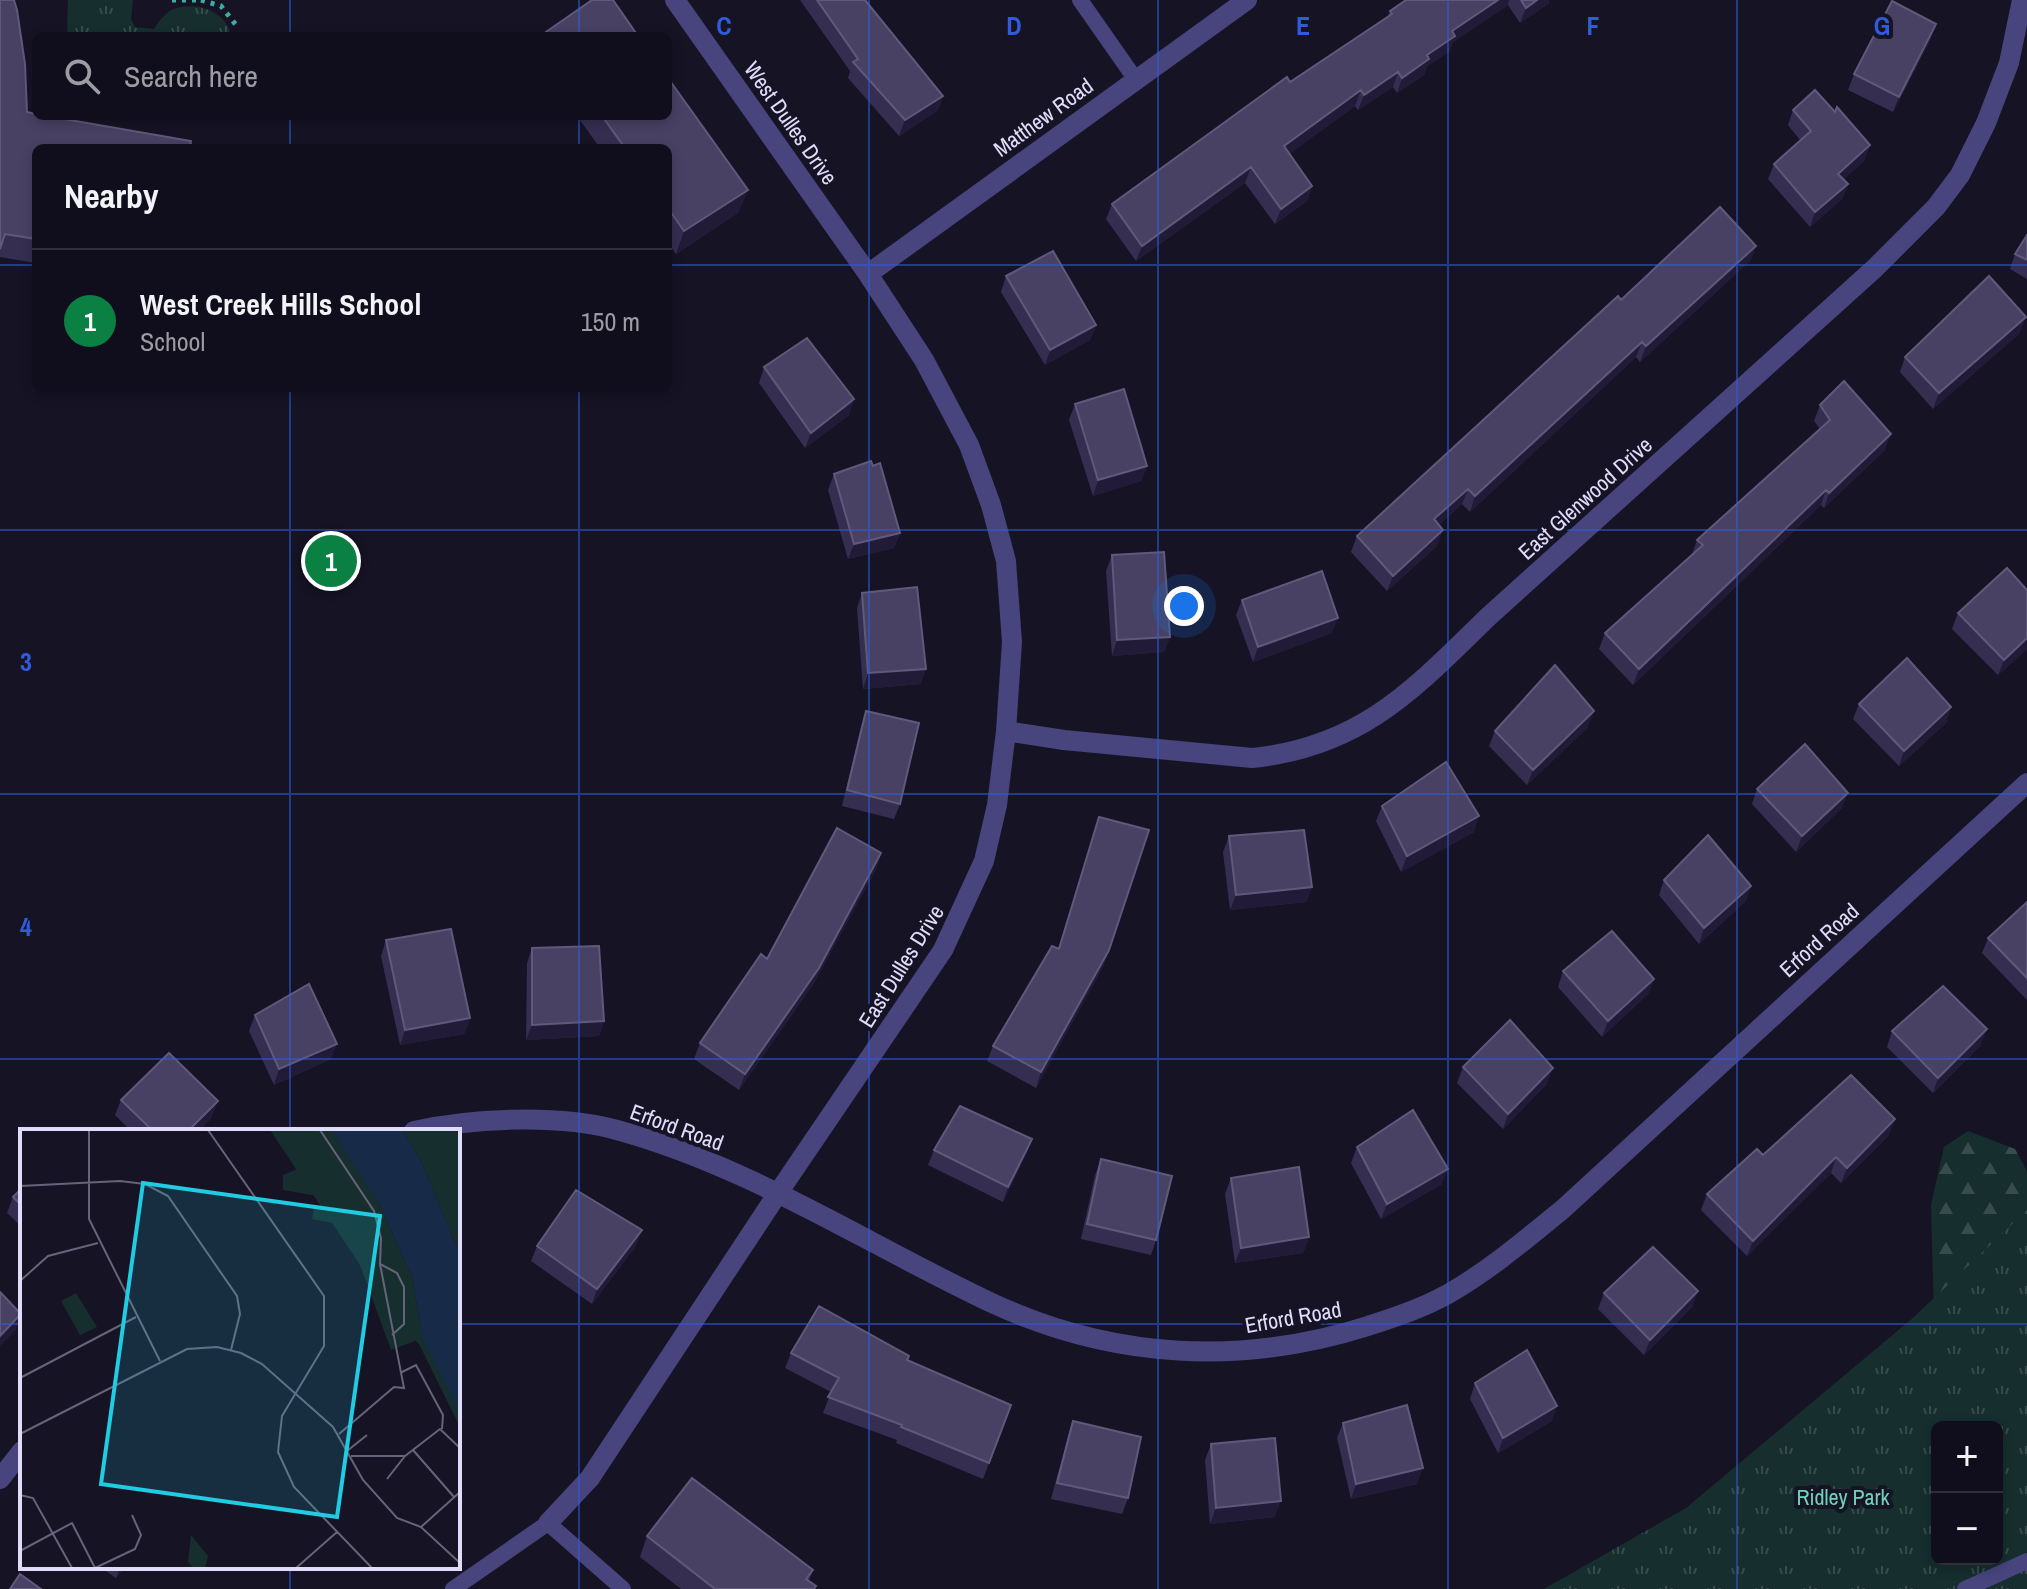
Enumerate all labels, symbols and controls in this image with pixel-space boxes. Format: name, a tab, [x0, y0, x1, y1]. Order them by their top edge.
text: C	[716, 8, 732, 43]
text: D	[1006, 8, 1022, 43]
text: E	[1296, 8, 1310, 43]
text: F	[1586, 8, 1600, 43]
text: G	[1874, 8, 1890, 43]
search box	[32, 32, 672, 120]
icon: search	[60, 54, 104, 98]
street label: West Dulles Drive	[737, 55, 845, 191]
text: Search here	[124, 56, 258, 96]
street label: Matthew Road	[987, 71, 1099, 163]
text: Nearby	[64, 173, 159, 219]
text: West Creek Hills School	[140, 284, 421, 324]
text: 1	[84, 304, 96, 339]
text: 150 m	[581, 304, 640, 339]
text: School	[140, 324, 205, 359]
street label: East Glenwood Drive	[1512, 430, 1658, 566]
pin: 1	[305, 531, 357, 591]
your location	[1164, 586, 1204, 626]
text: 3	[20, 644, 32, 679]
street label: Erford Road	[1773, 896, 1865, 984]
street label: East Dulles Drive	[851, 899, 951, 1033]
text: 4	[20, 909, 32, 944]
street label: Erford Road	[626, 1096, 728, 1158]
inset map	[20, 1129, 460, 1569]
street label: Erford Road	[1243, 1294, 1343, 1340]
map controls	[1931, 1421, 2003, 1565]
button: +	[1931, 1421, 2003, 1493]
park label: Ridley Park	[1796, 1482, 1891, 1512]
button: −	[1931, 1493, 2003, 1565]

